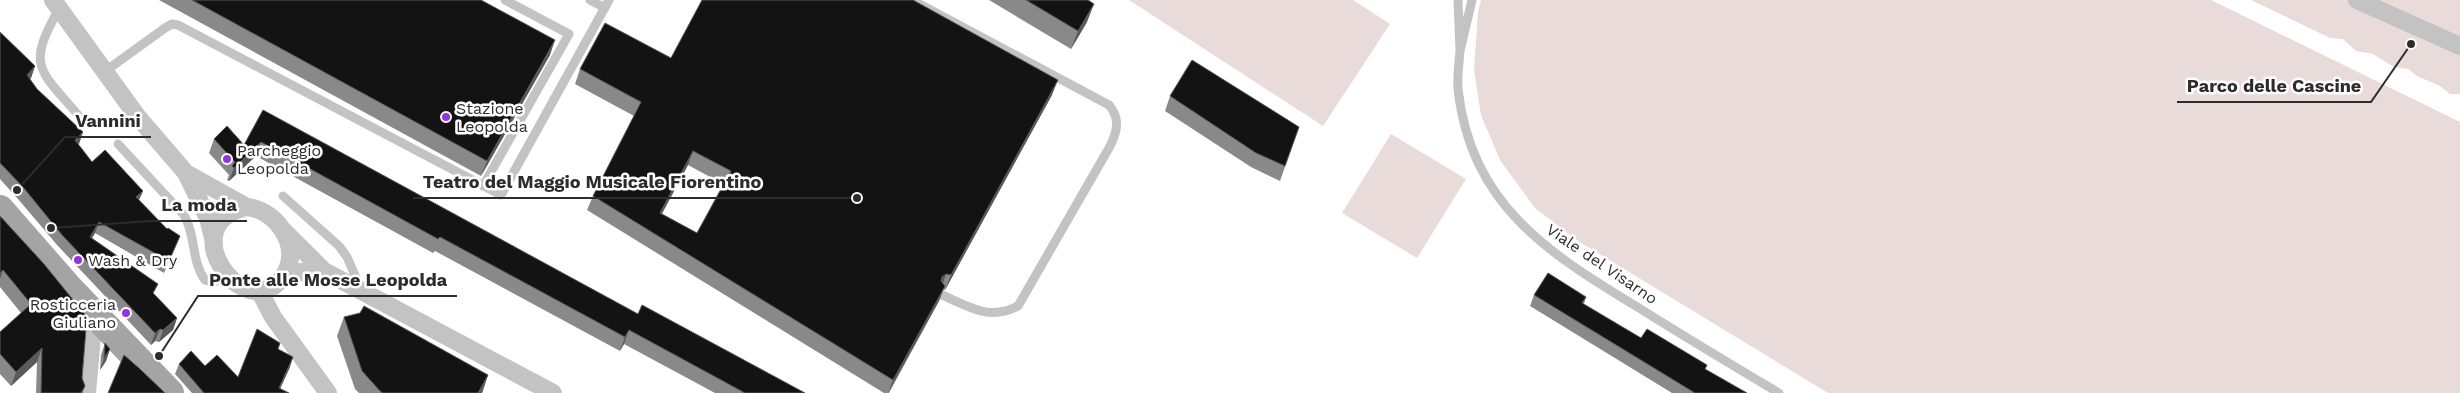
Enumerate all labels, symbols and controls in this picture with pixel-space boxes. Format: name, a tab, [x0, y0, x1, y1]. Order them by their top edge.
callout: Parco delle Cascine	[2177, 69, 2371, 102]
text: Parco delle Cascine	[2187, 75, 2361, 96]
place label: Stazione Leopolda	[456, 99, 528, 136]
callout: Vannini	[65, 104, 151, 137]
text: Vannini	[75, 110, 141, 131]
marker: Stazione Leopolda	[440, 111, 452, 123]
place label: Parcheggio Leopolda	[237, 141, 321, 178]
marker: Parcheggio Leopolda	[221, 153, 233, 165]
callout: Teatro del Maggio Musicale Fiorentino	[413, 165, 772, 198]
text: Teatro del Maggio Musicale Fiorentino	[423, 171, 761, 192]
callout: La moda	[151, 188, 247, 221]
text: La moda	[161, 194, 237, 215]
street label: Viale del Visarno	[1543, 220, 1661, 308]
place label: Wash & Dry	[88, 251, 178, 270]
marker: Wash & Dry	[72, 254, 84, 266]
callout: Ponte alle Mosse Leopolda	[198, 263, 457, 296]
text: Ponte alle Mosse Leopolda	[209, 269, 448, 290]
place label: Rosticceria Giuliano	[30, 295, 116, 332]
marker: Rosticceria Giuliano	[120, 307, 132, 319]

